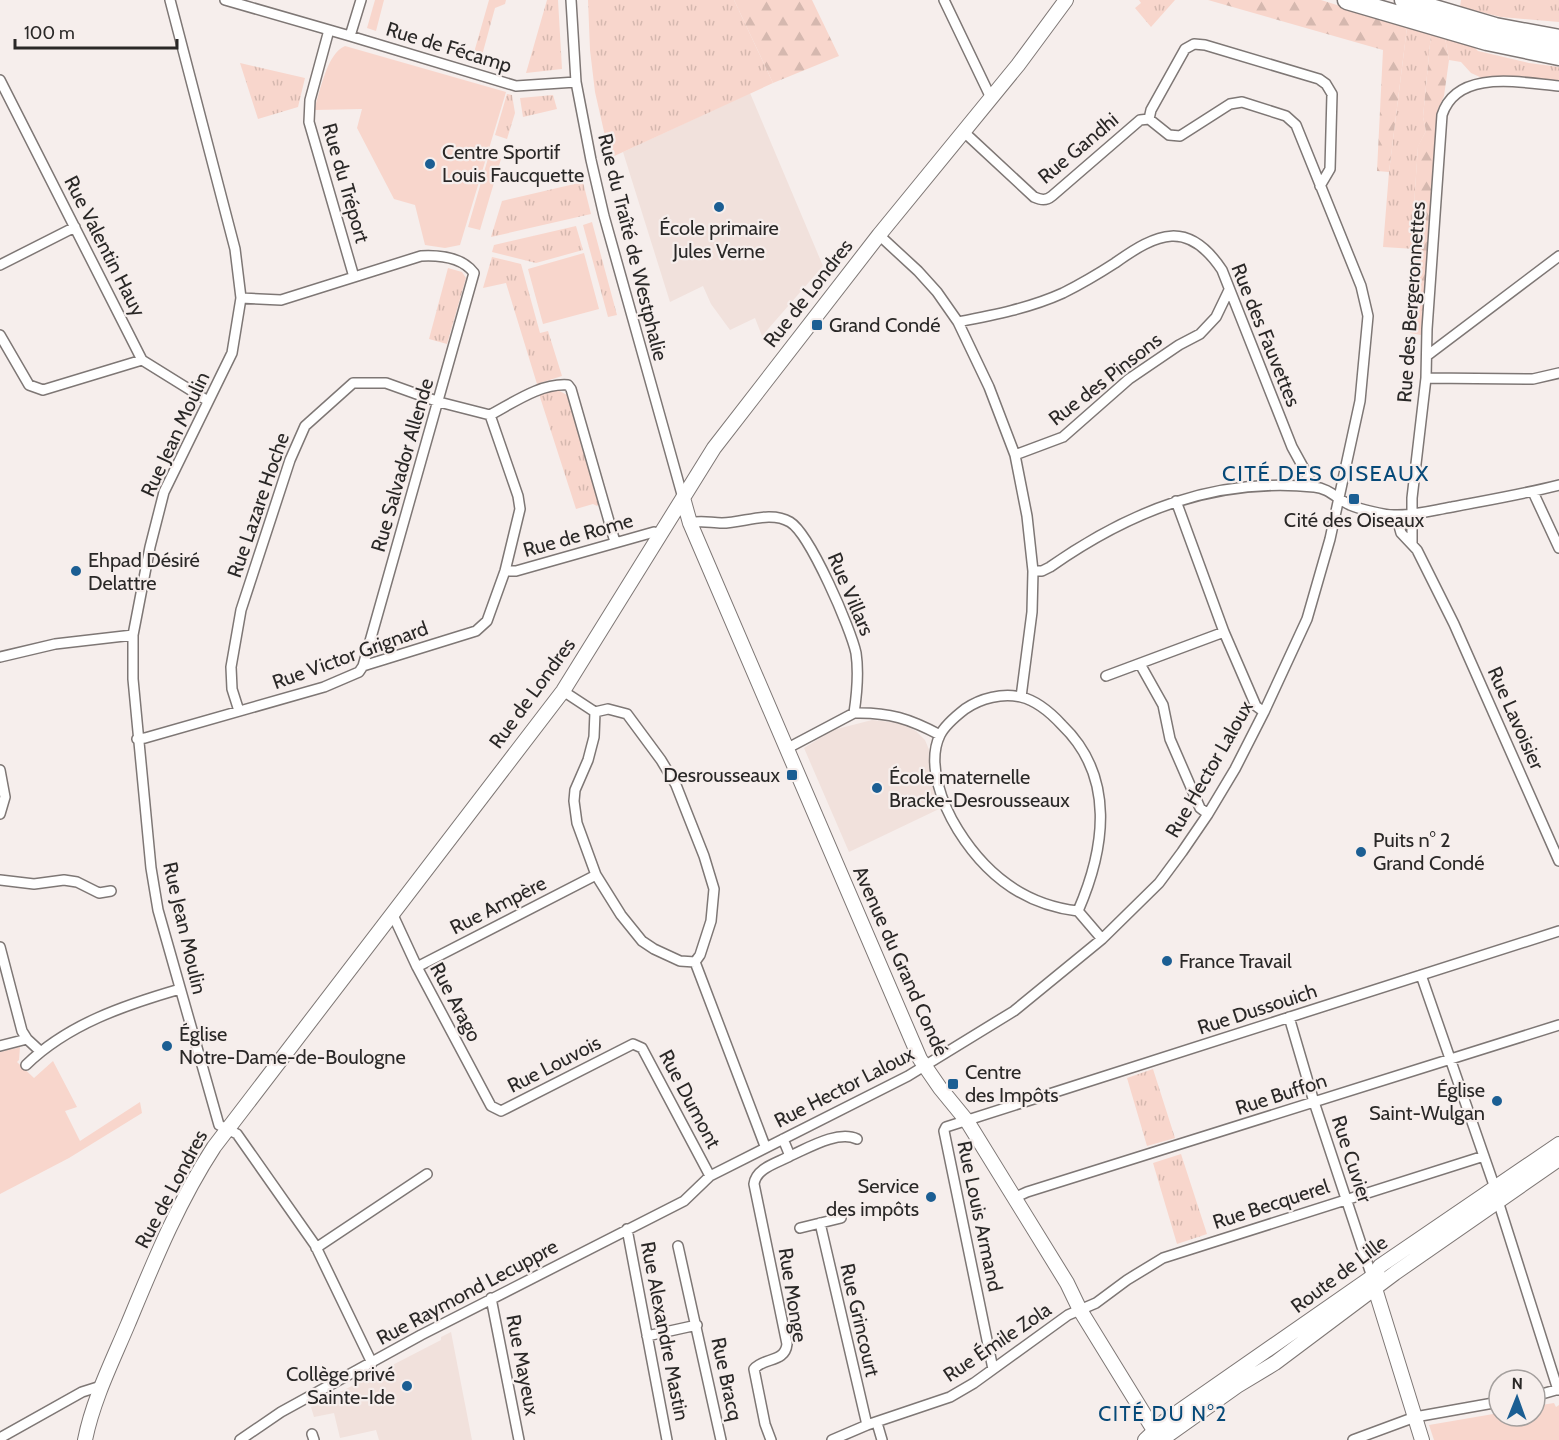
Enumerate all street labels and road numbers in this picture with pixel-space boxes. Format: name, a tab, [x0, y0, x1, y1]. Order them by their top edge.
street label: Rue de Fécamp	[383, 17, 515, 77]
street label: Rue Gandhi	[1033, 107, 1123, 189]
street label: Rue du Tréport	[317, 120, 375, 246]
street label: Rue du Traîté de Westphalie	[593, 131, 673, 363]
street label: Rue Valentin Hauy	[59, 172, 151, 320]
street label: Rue des Bergeronnettes	[1392, 201, 1430, 403]
street label: Rue de Londres	[758, 234, 858, 352]
street label: Rue des Fauvettes	[1226, 260, 1306, 410]
street label: Rue des Pinsons	[1044, 327, 1166, 431]
street label: Rue Jean Moulin	[136, 368, 214, 500]
street label: Rue Salvador Allende	[366, 375, 438, 555]
street label: Rue Lazare Hoche	[222, 429, 294, 581]
street label: Rue de Rome	[520, 508, 636, 562]
street label: Rue Villars	[823, 549, 879, 639]
street label: Rue Victor Grignard	[269, 616, 431, 694]
street label: Rue de Londres	[484, 633, 580, 753]
street label: Rue Lavoisier	[1483, 663, 1550, 774]
street label: Rue Hector Laloux	[1160, 696, 1258, 842]
street label: Rue Jean Moulin	[158, 860, 212, 996]
street label: Avenue du Grand Condé	[848, 862, 954, 1060]
street label: Rue Ampère	[446, 871, 550, 939]
street label: Rue Arago	[425, 958, 487, 1046]
street label: Rue Dussouich	[1194, 978, 1320, 1040]
street label: Rue Louvois	[503, 1030, 605, 1098]
street label: Rue Hector Laloux	[770, 1041, 918, 1133]
street label: Rue Dumont	[654, 1046, 726, 1153]
street label: Rue Buffon	[1232, 1068, 1330, 1120]
street label: Rue Cuvier	[1327, 1112, 1378, 1206]
street label: Rue de Londres	[130, 1126, 212, 1252]
street label: Rue Louis Armand	[952, 1138, 1008, 1294]
street label: Rue Becquerel	[1210, 1174, 1333, 1234]
street label: Route de Lille	[1286, 1230, 1392, 1318]
street label: Rue Raymond Lecuppre	[372, 1234, 562, 1350]
street label: Rue Alexandre Mastin	[636, 1239, 694, 1423]
street label: Rue Monge	[774, 1246, 812, 1344]
street label: Rue Grincourt	[835, 1261, 885, 1379]
street label: Rue Émile Zola	[939, 1297, 1056, 1387]
street label: Rue Mayeux	[501, 1312, 545, 1418]
street label: Rue Bracq	[706, 1335, 748, 1423]

